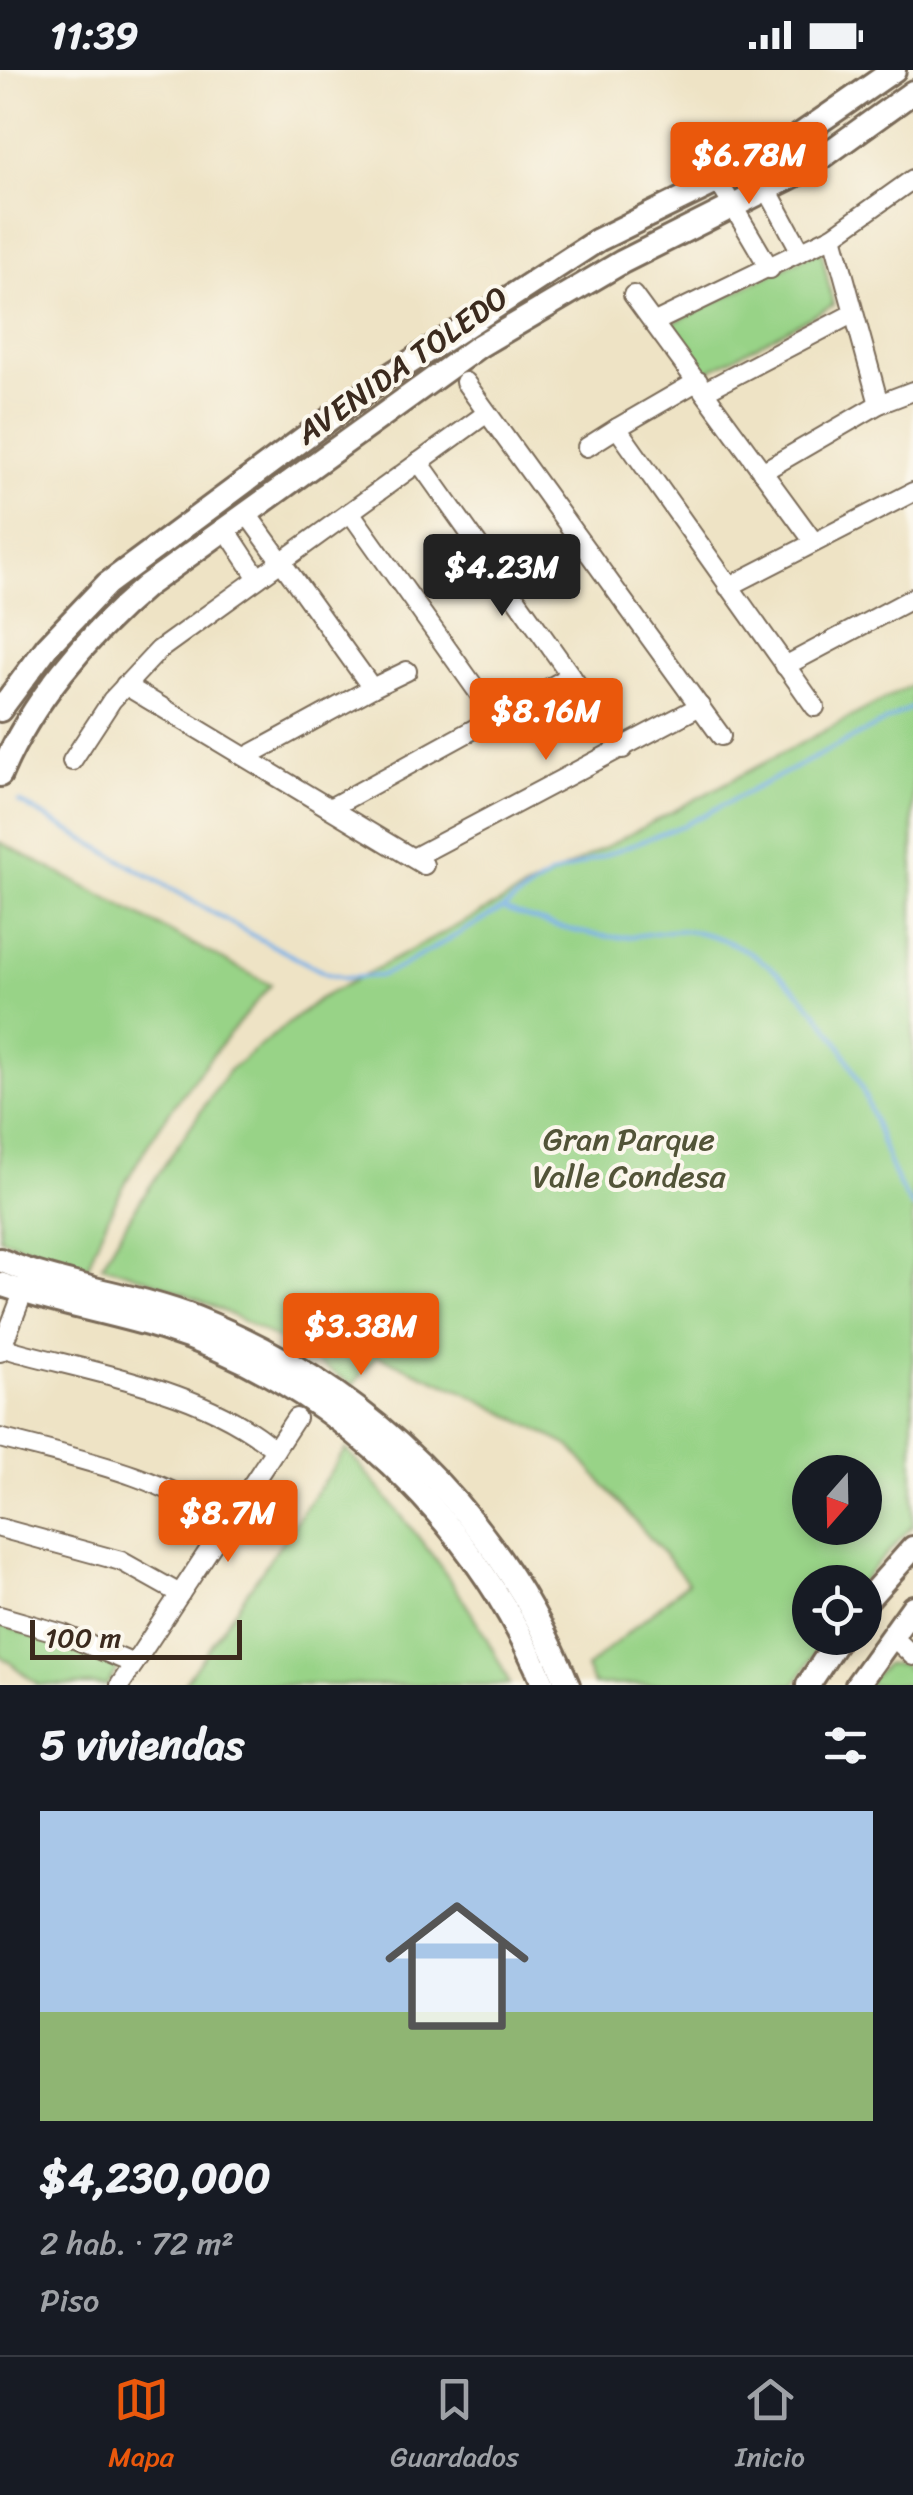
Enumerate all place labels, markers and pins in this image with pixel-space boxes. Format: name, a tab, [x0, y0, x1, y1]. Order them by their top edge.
pin: $6.78M	[668, 122, 830, 207]
pin: $4.23M	[421, 534, 583, 619]
pin: $8.16M	[465, 678, 627, 763]
pin: $3.38M	[280, 1293, 442, 1378]
pin: $8.7M	[158, 1480, 298, 1565]

